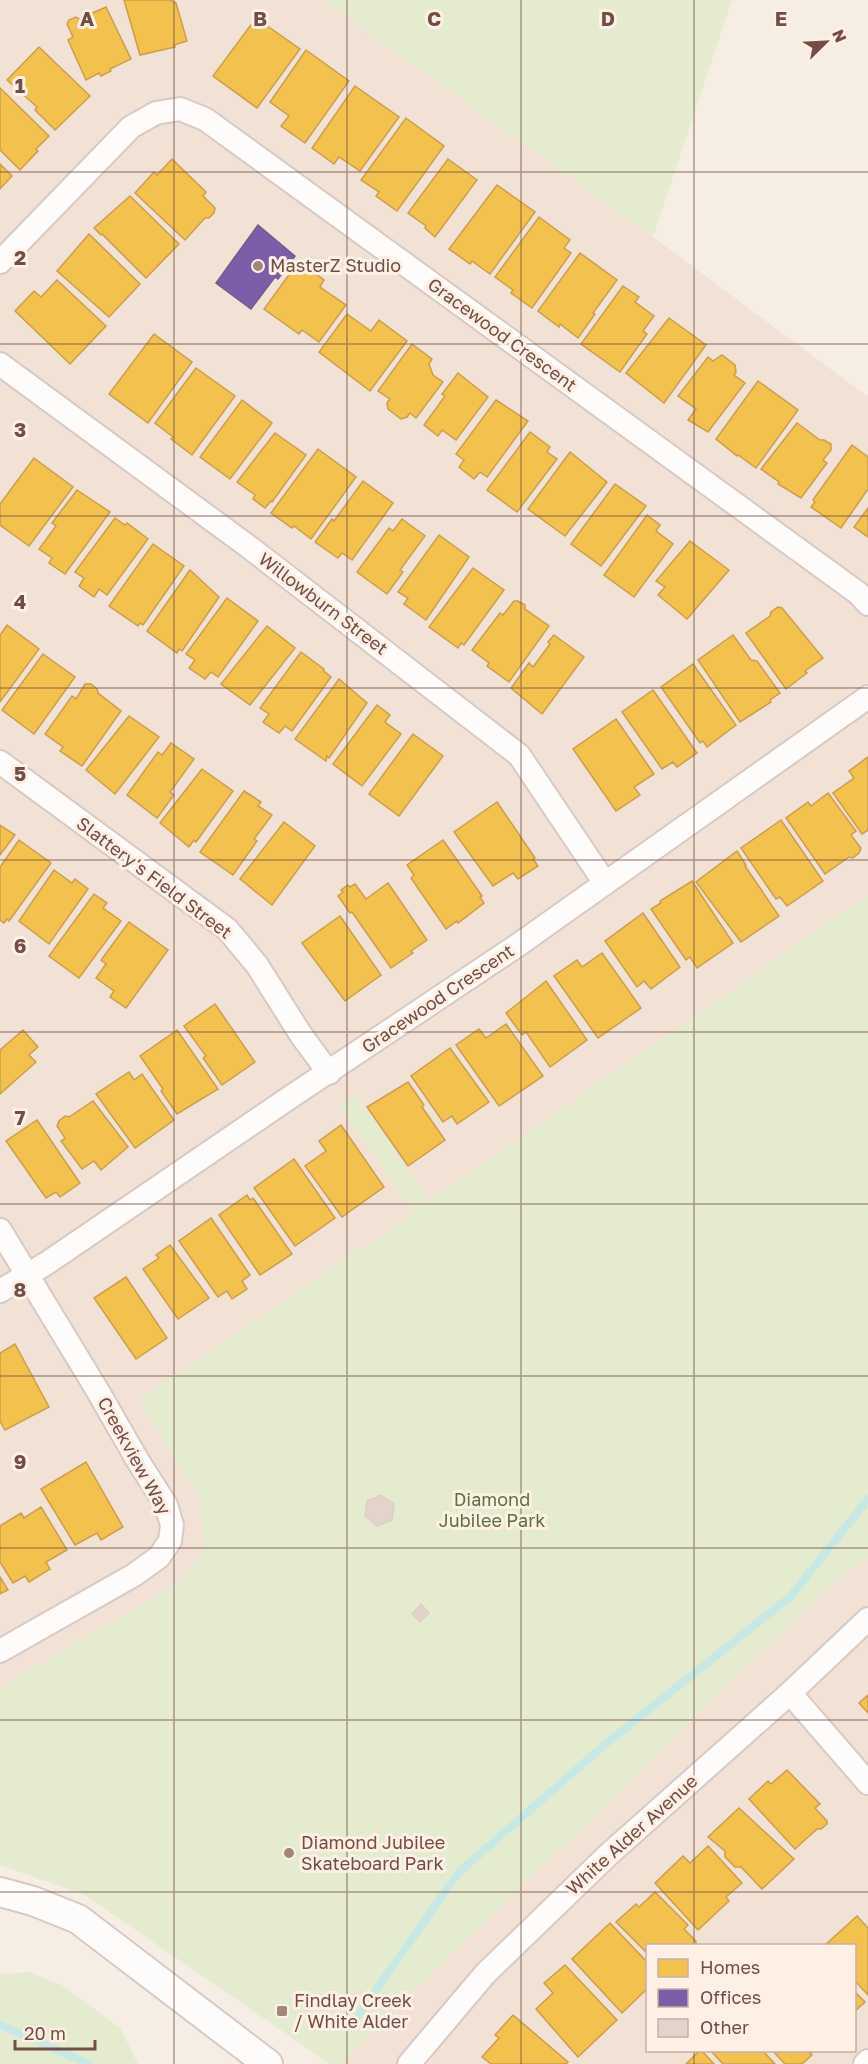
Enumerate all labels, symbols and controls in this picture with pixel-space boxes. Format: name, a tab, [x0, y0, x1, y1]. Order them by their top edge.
text: A	[80, 6, 94, 30]
text: B	[253, 6, 267, 30]
text: C	[427, 6, 441, 30]
text: D	[601, 6, 615, 30]
text: E	[775, 6, 787, 30]
north arrow	[796, 12, 856, 72]
text: N	[828, 26, 851, 46]
text: 1	[15, 73, 25, 97]
text: 2	[14, 245, 26, 269]
place label: MasterZ Studio	[270, 254, 401, 276]
marker: MasterZ Studio	[251, 259, 265, 273]
street label: Gracewood Crescent	[424, 273, 581, 396]
text: 3	[14, 417, 26, 441]
street label: Willowburn Street	[254, 547, 393, 659]
text: 4	[14, 589, 26, 613]
text: 5	[14, 761, 26, 785]
street label: Slattery's Field Street	[73, 812, 237, 943]
text: 6	[14, 933, 26, 957]
street label: Gracewood Crescent	[357, 939, 518, 1057]
text: 7	[15, 1105, 26, 1129]
text: 8	[14, 1277, 26, 1301]
street label: Creekview Way	[93, 1393, 176, 1518]
text: 9	[14, 1449, 26, 1473]
park label: Diamond Jubilee Park	[439, 1488, 545, 1531]
street label: White Alder Avenue	[561, 1769, 702, 1899]
place label: Diamond Jubilee Skateboard Park	[301, 1831, 445, 1874]
marker: Diamond Jubilee Skateboard Park	[282, 1846, 296, 1860]
legend	[646, 1944, 856, 2052]
text: Homes	[700, 1956, 760, 1978]
text: Offices	[700, 1986, 761, 2008]
place label: Findlay Creek / White Alder	[294, 1989, 412, 2032]
marker: Findlay Creek / White Alder	[275, 2004, 289, 2018]
scale bar	[15, 2013, 94, 2051]
text: Other	[700, 2016, 749, 2038]
text: 20 m	[24, 2022, 66, 2044]

